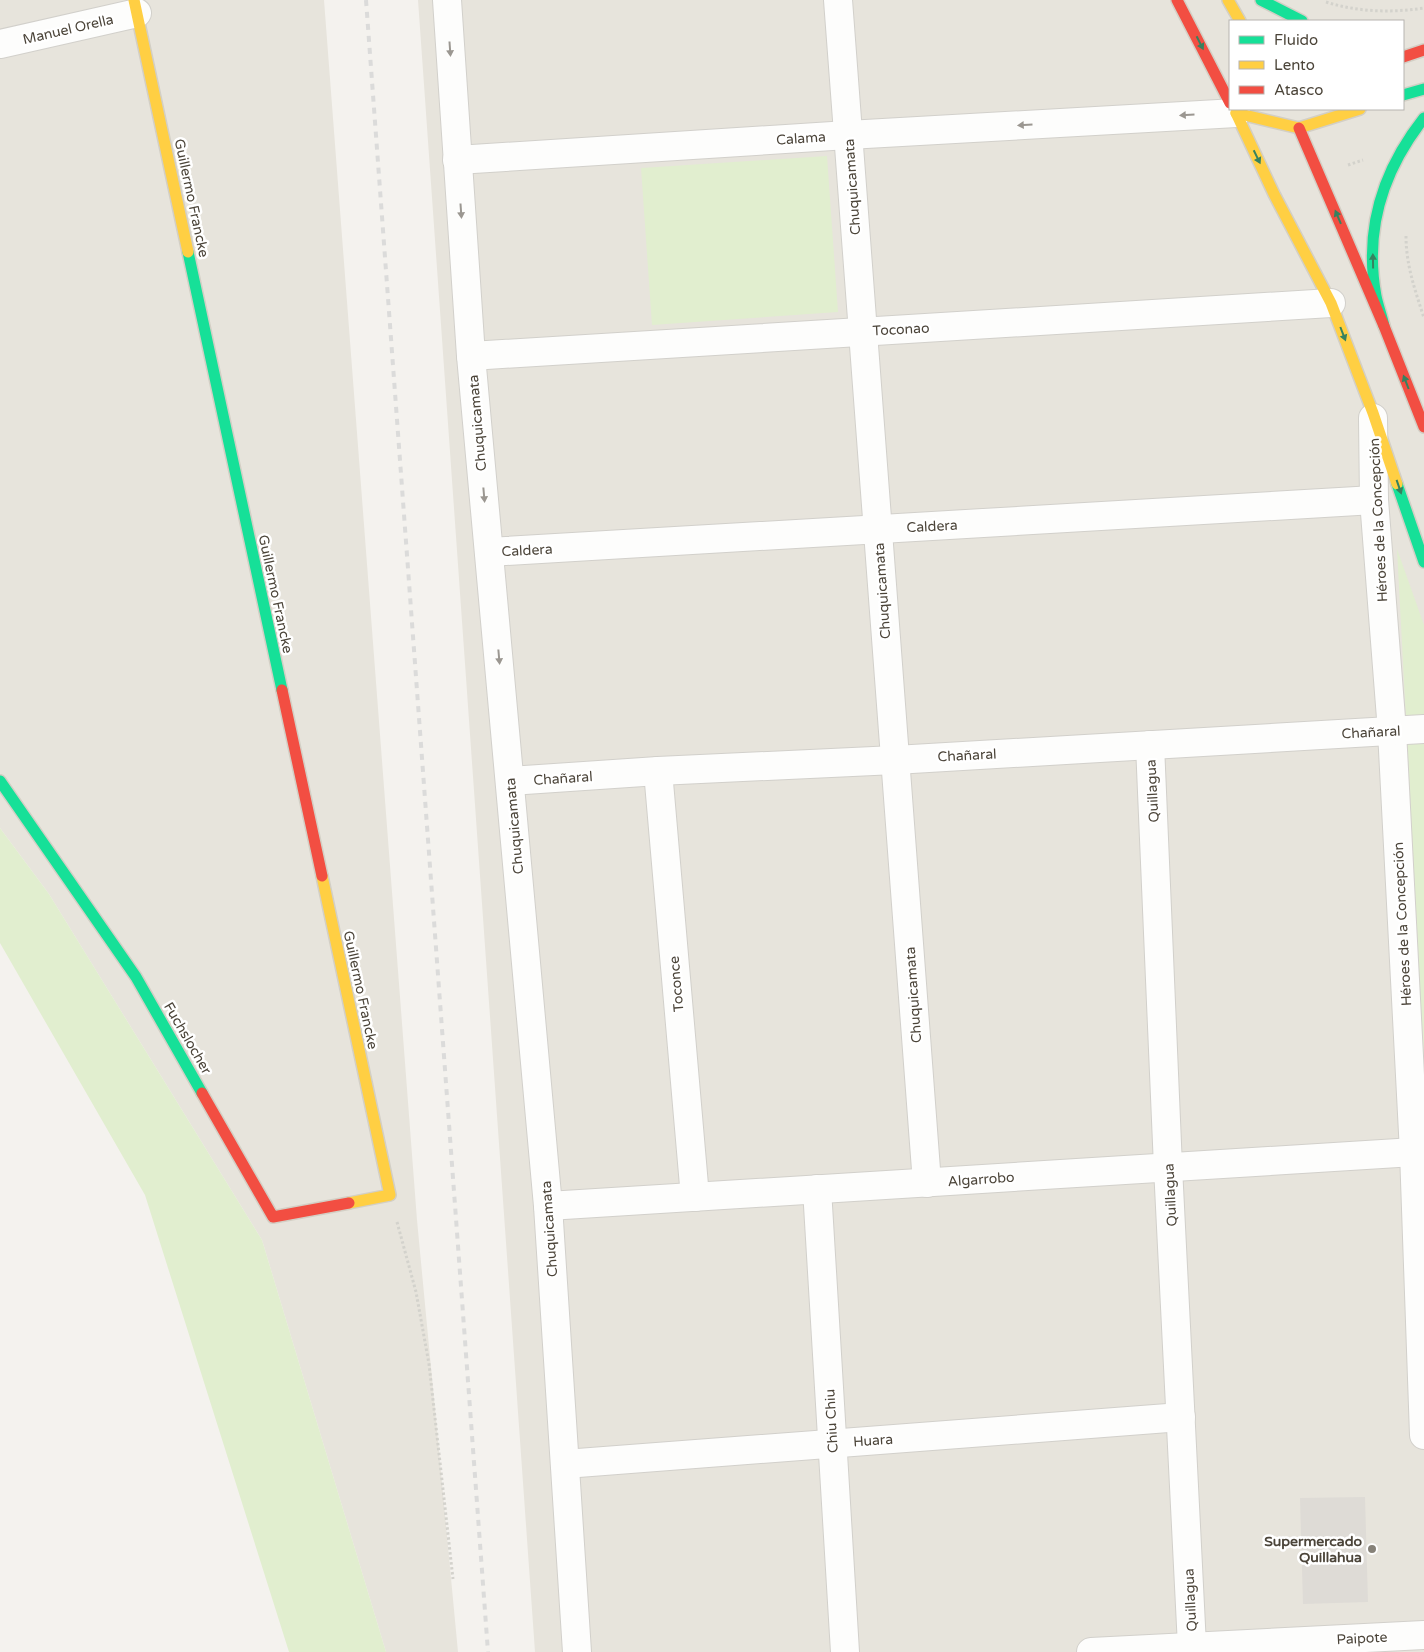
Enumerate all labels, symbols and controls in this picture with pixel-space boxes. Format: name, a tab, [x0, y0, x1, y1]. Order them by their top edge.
street label: Manuel Orella	[21, 11, 115, 48]
legend	[1229, 20, 1404, 110]
text: Fluido	[1274, 31, 1318, 49]
one-way arrow	[1196, 36, 1204, 51]
one-way arrow	[446, 41, 454, 57]
text: Lento	[1274, 56, 1315, 74]
text: Atasco	[1274, 81, 1323, 99]
one-way arrow	[1179, 112, 1195, 120]
one-way arrow	[1016, 121, 1032, 129]
street label: Calama	[776, 128, 826, 149]
street label: Guillermo Francke	[171, 137, 212, 259]
street label: Chuquicamata	[841, 138, 864, 236]
one-way arrow	[1252, 149, 1261, 164]
one-way arrow	[457, 203, 465, 219]
one-way arrow	[1333, 210, 1341, 224]
one-way arrow	[1369, 253, 1377, 269]
street label: Toconao	[872, 320, 930, 339]
one-way arrow	[1339, 327, 1347, 342]
street label: Chuquicamata	[465, 374, 490, 472]
one-way arrow	[1402, 374, 1410, 389]
street label: Héroes de la Concepción	[1366, 437, 1391, 602]
one-way arrow	[1396, 479, 1403, 494]
one-way arrow	[480, 487, 488, 503]
street label: Caldera	[906, 517, 958, 536]
street label: Guillermo Francke	[255, 533, 296, 655]
street label: Caldera	[501, 541, 553, 560]
street label: Chuquicamata	[871, 542, 894, 640]
one-way arrow	[495, 649, 503, 665]
street label: Chañaral	[1341, 722, 1401, 743]
street label: Chañaral	[937, 745, 997, 766]
street label: Quillagua	[1142, 759, 1163, 823]
street label: Chañaral	[533, 768, 593, 789]
street label: Chuquicamata	[502, 777, 527, 875]
street label: Héroes de la Concepción	[1390, 841, 1415, 1006]
street label: Guillermo Francke	[340, 929, 381, 1051]
street label: Chuquicamata	[902, 946, 925, 1044]
street label: Toconce	[666, 955, 687, 1013]
street label: Fuchslocher	[160, 999, 215, 1078]
street label: Quillagua	[1160, 1163, 1181, 1227]
street label: Algarrobo	[947, 1169, 1015, 1190]
street label: Chuquicamata	[538, 1180, 561, 1278]
street label: Chiu Chiu	[821, 1388, 842, 1453]
street label: Huara	[852, 1431, 894, 1450]
place label: Supermercado Quillahua	[1264, 1533, 1362, 1566]
marker: Supermercado Quillahua	[1366, 1543, 1378, 1555]
street label: Quillagua	[1180, 1568, 1201, 1632]
street label: Paipote	[1336, 1629, 1388, 1648]

